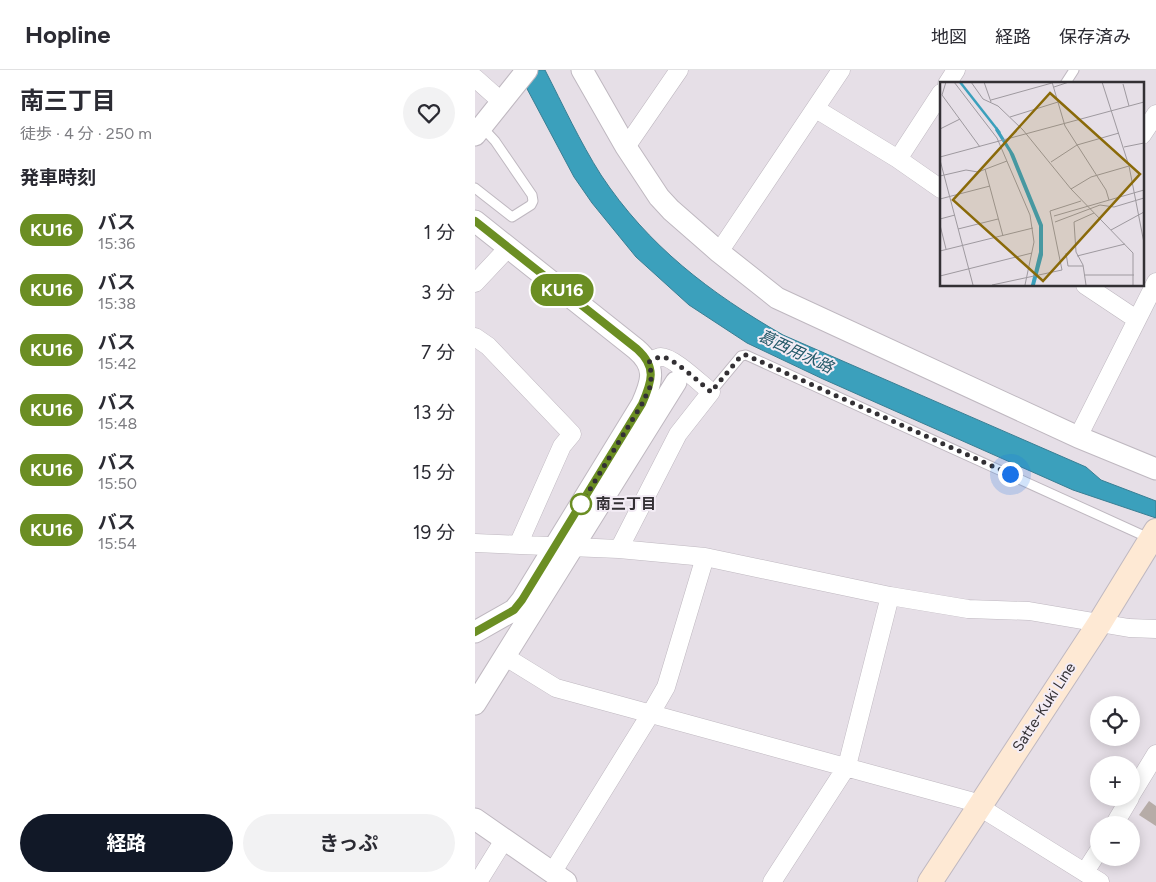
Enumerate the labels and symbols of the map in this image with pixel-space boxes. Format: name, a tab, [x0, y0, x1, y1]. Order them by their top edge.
inset map	[940, 82, 1143, 286]
line badge: KU16	[527, 274, 597, 306]
water label: 葛西用水路	[756, 326, 838, 378]
your location	[998, 462, 1023, 487]
marker: 南三丁目	[570, 493, 592, 515]
place label: 南三丁目	[596, 495, 656, 513]
street label: Satte-Kuki Line	[1009, 659, 1079, 755]

